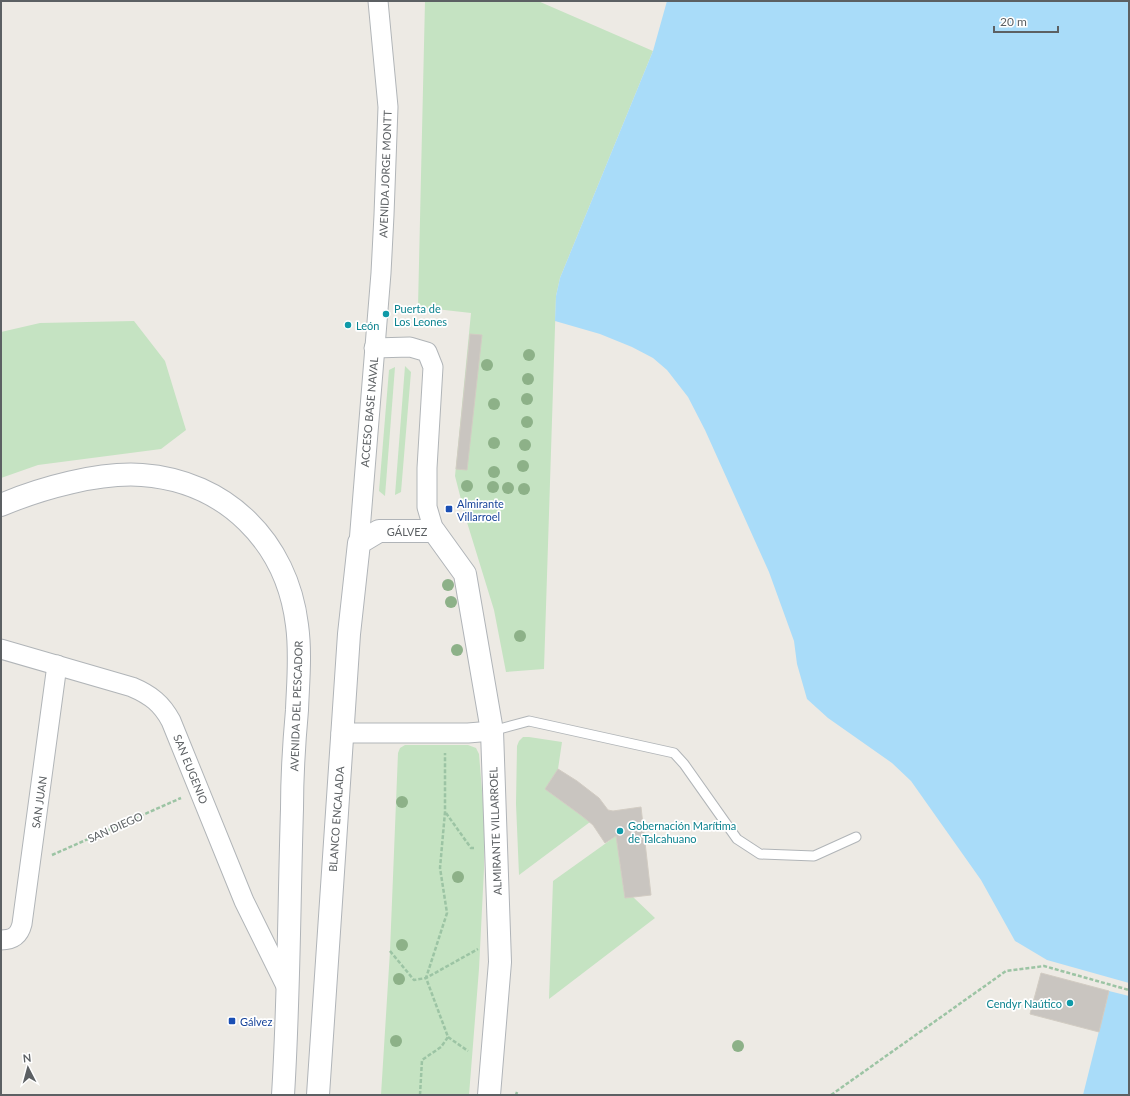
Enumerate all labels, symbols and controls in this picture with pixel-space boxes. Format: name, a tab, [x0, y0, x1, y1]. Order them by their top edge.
scale bar	[994, 8, 1058, 34]
text: 20 m	[1000, 14, 1027, 29]
street label: AVENIDA JORGE MONTT	[376, 109, 394, 238]
place label: Puerta de Los Leones	[394, 302, 447, 328]
marker: Puerta de Los Leones	[381, 309, 391, 319]
place label: León	[356, 319, 379, 332]
marker: León	[343, 320, 353, 330]
street label: ACCESO BASE NAVAL	[358, 356, 380, 468]
place label: Almirante Villarroel	[457, 497, 504, 523]
marker: Almirante Villarroel	[444, 504, 454, 514]
street label: GÁLVEZ	[387, 525, 428, 538]
street label: AVENIDA DEL PESCADOR	[287, 640, 305, 772]
street label: SAN EUGENIO	[171, 732, 211, 806]
street label: BLANCO ENCALADA	[326, 765, 346, 872]
street label: ALMIRANTE VILLARROEL	[486, 766, 504, 895]
street label: SAN JUAN	[29, 775, 49, 829]
street label: SAN DIEGO	[85, 809, 145, 845]
place label: Gobernación Marítima de Talcahuano	[628, 819, 736, 845]
marker: Gobernación Marítima de Talcahuano	[615, 826, 625, 836]
place label: Cendyr Naútico	[986, 997, 1062, 1010]
marker: Cendyr Naútico	[1065, 998, 1075, 1008]
place label: Gálvez	[240, 1015, 272, 1028]
marker: Gálvez	[227, 1016, 237, 1026]
north arrow	[8, 1048, 48, 1088]
text: N	[22, 1051, 32, 1064]

